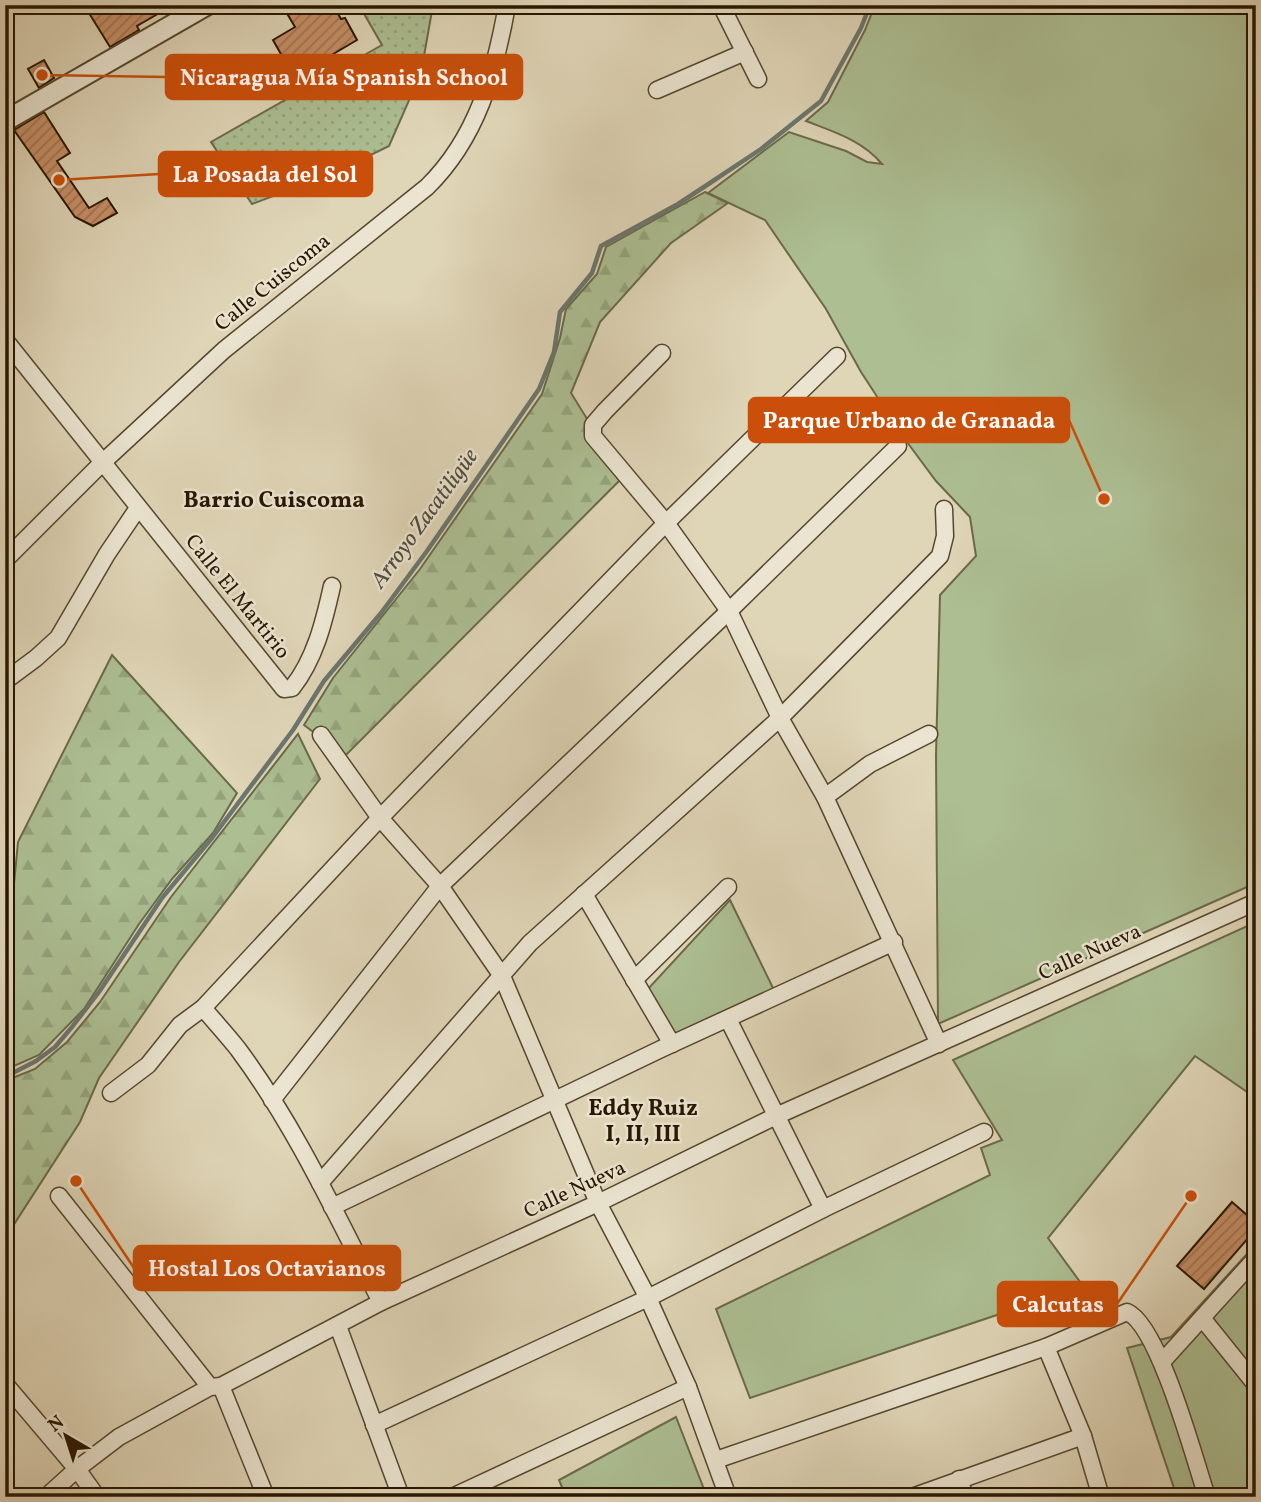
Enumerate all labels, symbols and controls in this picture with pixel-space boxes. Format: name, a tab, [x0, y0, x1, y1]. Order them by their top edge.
callout: Nicaragua Mía Spanish School	[166, 55, 522, 99]
text: Nicaragua Mía Spanish School	[180, 63, 508, 95]
callout: La Posada del Sol	[159, 152, 372, 196]
text: La Posada del Sol	[173, 160, 357, 192]
street label: Calle Cuiscoma	[209, 227, 337, 339]
callout: Parque Urbano de Granada	[749, 398, 1069, 442]
text: Parque Urbano de Granada	[763, 406, 1055, 438]
water label: Arroyo Zacatiligüe	[363, 442, 487, 596]
district label: Barrio Cuiscoma	[183, 485, 365, 517]
street label: Calle El Martirio	[178, 529, 296, 665]
street label: Calle Nueva	[1034, 917, 1146, 989]
district label: Eddy Ruiz I, II, III	[588, 1093, 698, 1151]
street label: Calle Nueva	[519, 1154, 631, 1226]
callout: Hostal Los Octavianos	[134, 1246, 400, 1290]
text: Hostal Los Octavianos	[148, 1254, 386, 1286]
callout: Calcutas	[998, 1282, 1117, 1326]
text: Calcutas	[1012, 1290, 1104, 1322]
north arrow	[32, 1400, 102, 1470]
text: N	[43, 1410, 70, 1439]

